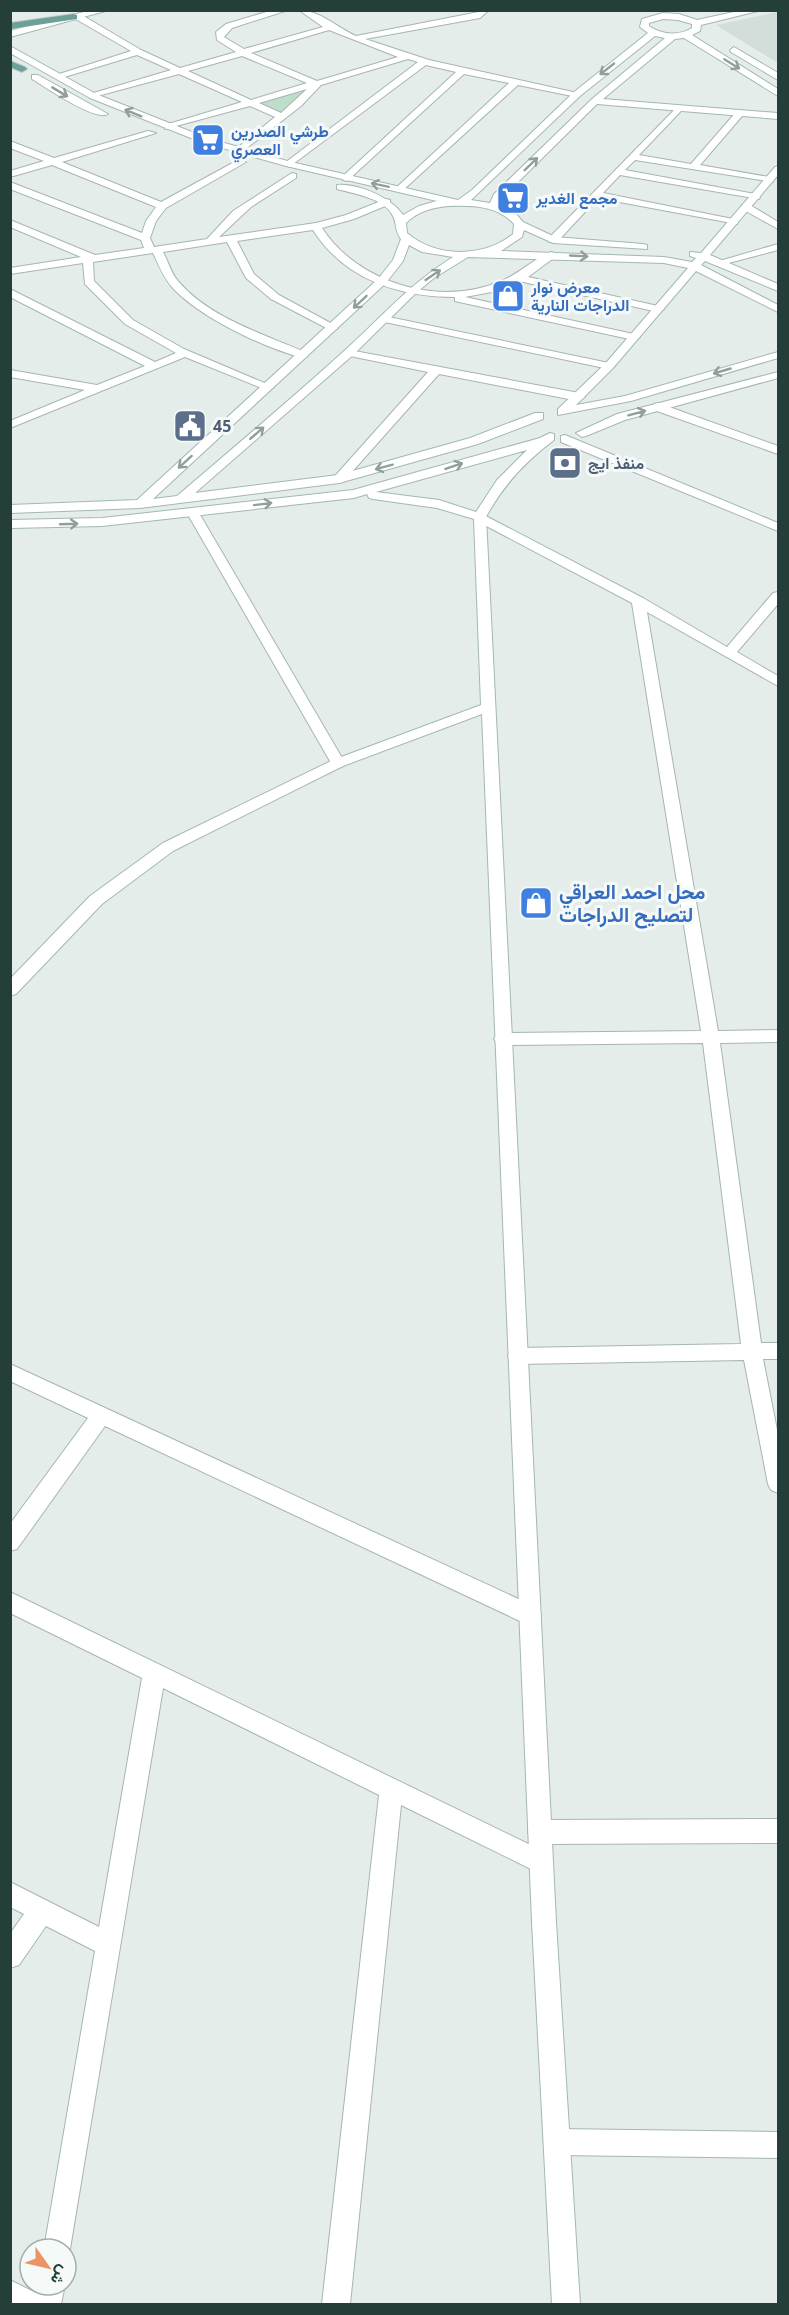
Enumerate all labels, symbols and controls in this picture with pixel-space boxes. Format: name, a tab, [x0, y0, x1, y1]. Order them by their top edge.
one-way arrow	[723, 58, 740, 70]
one-way arrow	[599, 63, 615, 76]
one-way arrow	[51, 86, 68, 98]
one-way arrow	[124, 107, 142, 118]
place label: طرشي الصدرين العصري	[231, 120, 329, 163]
supermarket icon: طرشي الصدرين العصري	[190, 122, 226, 158]
one-way arrow	[524, 156, 539, 171]
one-way arrow	[371, 178, 390, 190]
supermarket icon: مجمع الغدير	[495, 180, 531, 216]
place label: مجمع الغدير	[535, 187, 618, 210]
one-way arrow	[568, 251, 588, 262]
one-way arrow	[424, 269, 441, 281]
place label: معرض نوار الدراجات النارية	[530, 276, 629, 316]
shop icon: معرض نوار الدراجات النارية	[490, 278, 526, 314]
one-way arrow	[353, 295, 368, 309]
one-way arrow	[713, 366, 732, 377]
one-way arrow	[627, 406, 646, 418]
public building icon: 45	[172, 408, 208, 444]
place label: 45	[213, 415, 231, 437]
one-way arrow	[249, 426, 264, 440]
bank icon: منفذ ايج	[547, 445, 583, 481]
place label: منفذ ايج	[588, 452, 644, 475]
one-way arrow	[178, 455, 193, 469]
one-way arrow	[444, 460, 463, 471]
one-way arrow	[375, 462, 394, 473]
one-way arrow	[253, 499, 272, 510]
one-way arrow	[58, 518, 78, 530]
place label: محل احمد العراقي لتصليح الدراجات	[559, 878, 706, 929]
shop icon: محل احمد العراقي لتصليح الدراجات	[518, 885, 554, 921]
north arrow	[18, 2237, 78, 2297]
text: ش	[46, 2261, 75, 2290]

